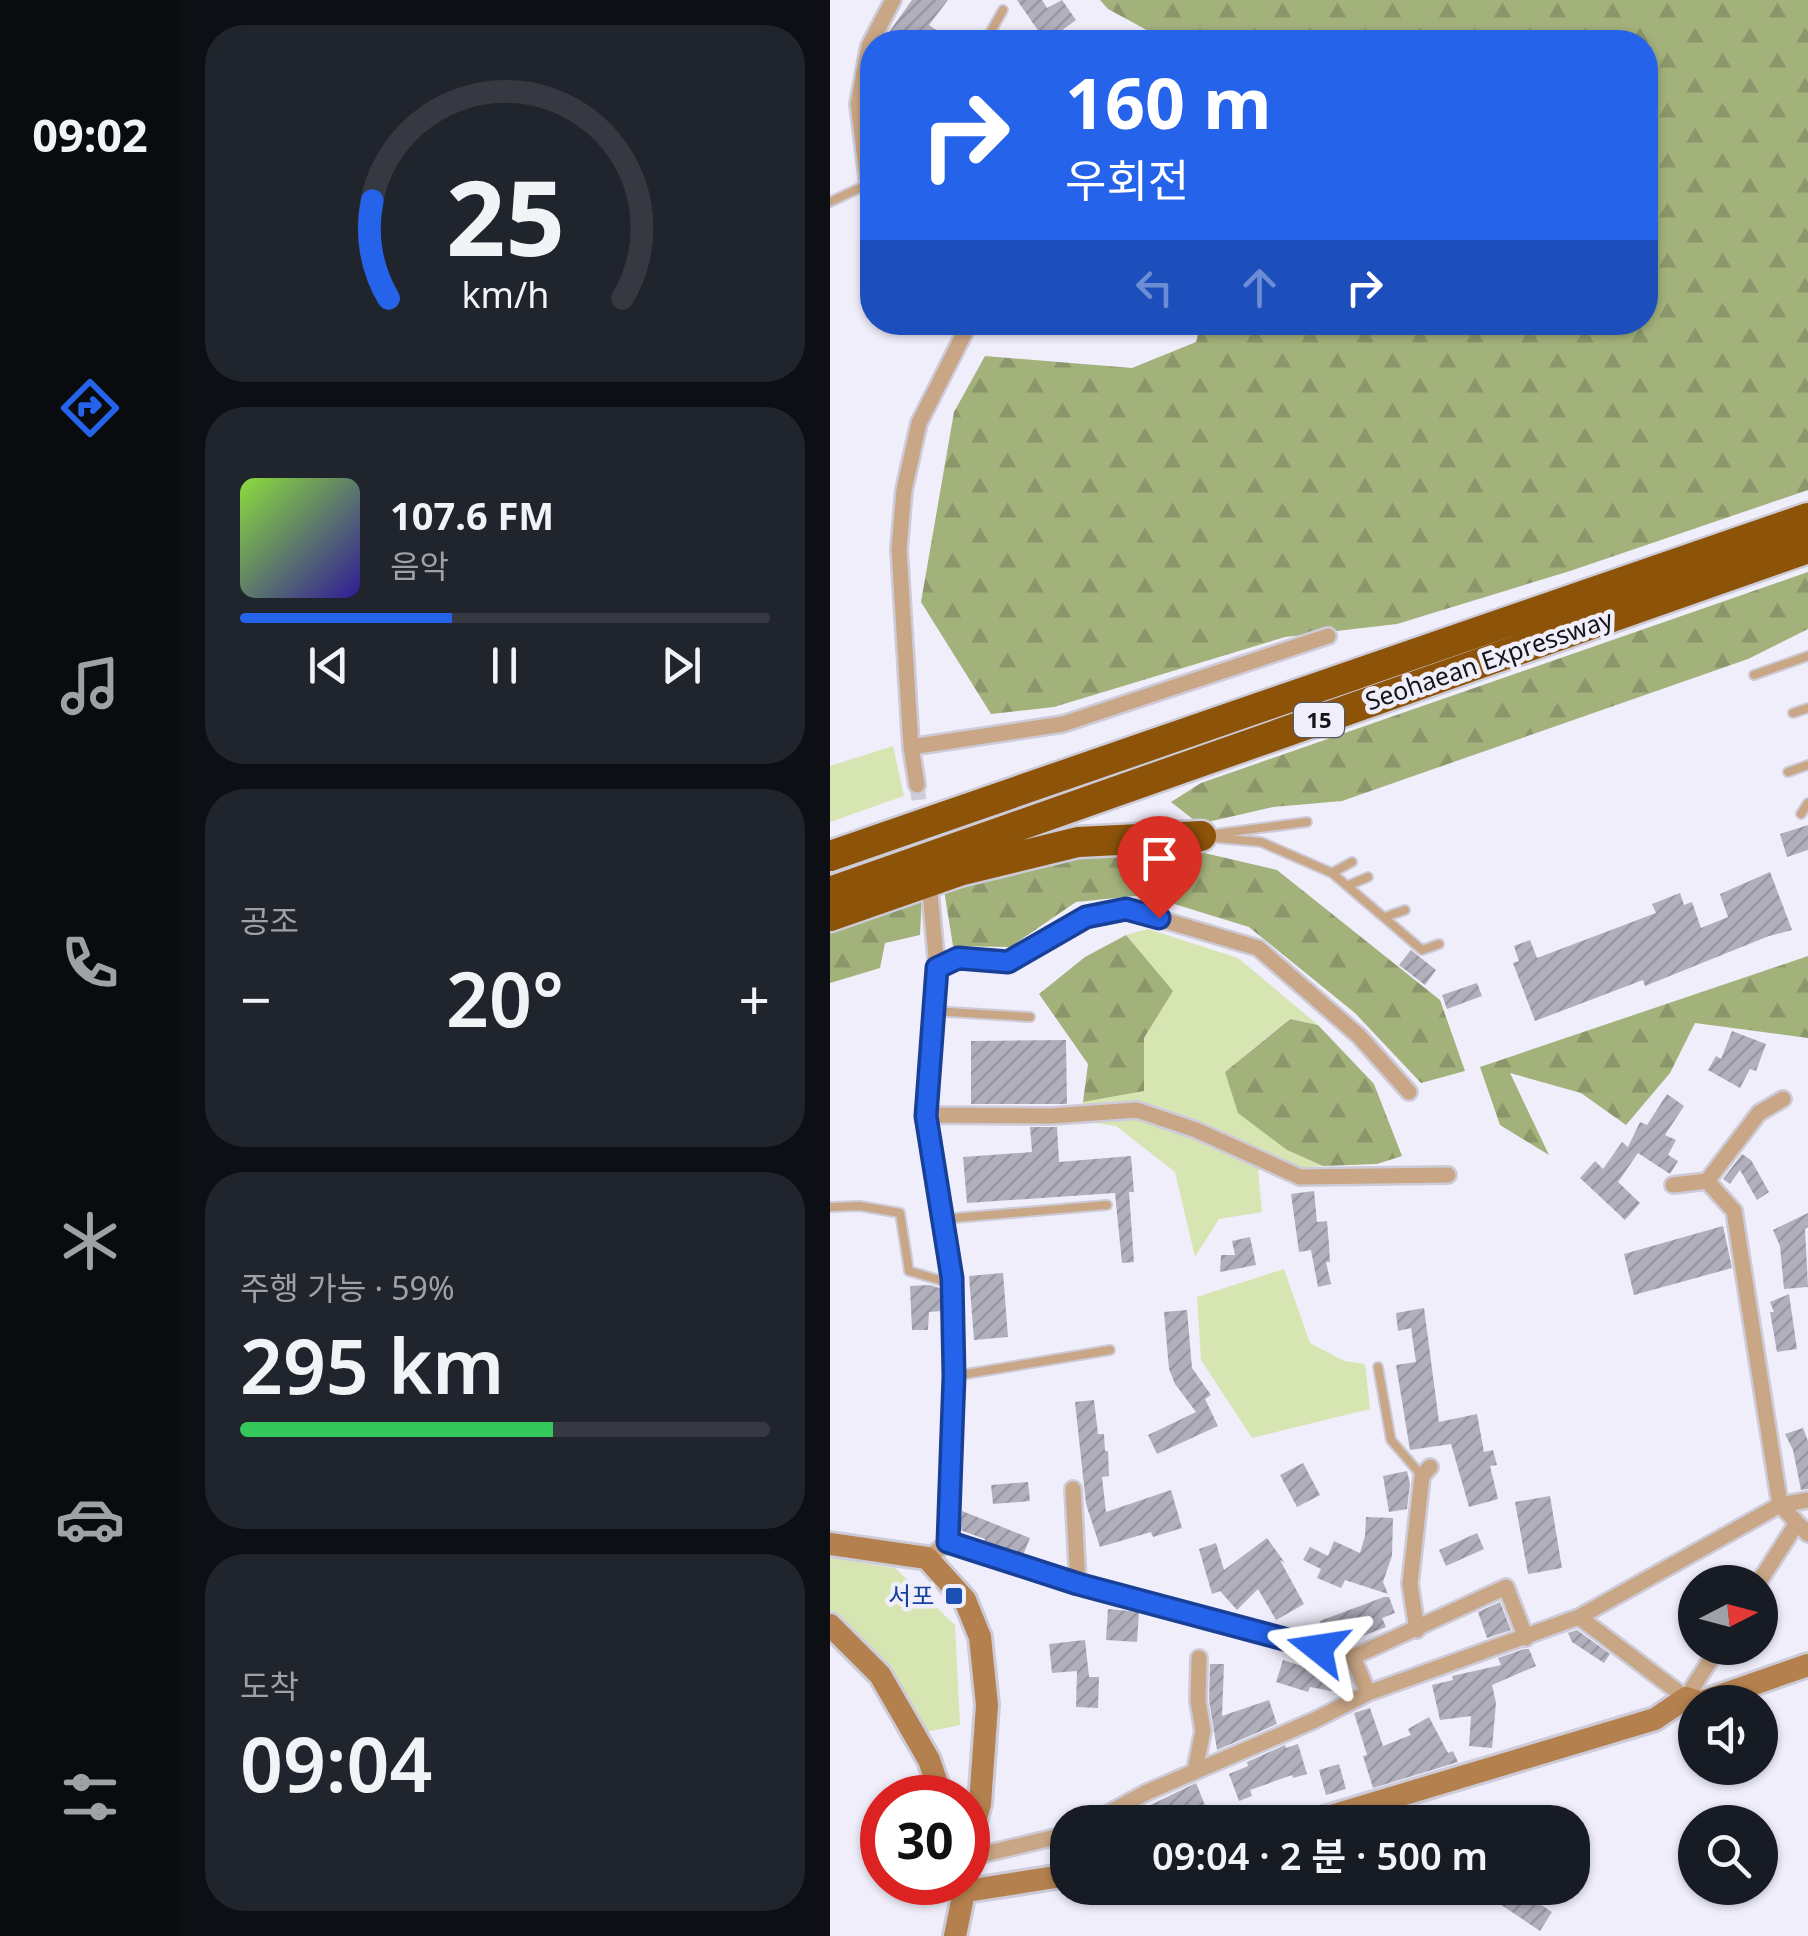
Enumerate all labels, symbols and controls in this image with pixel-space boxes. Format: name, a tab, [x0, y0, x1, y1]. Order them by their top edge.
text: 160 m	[1065, 54, 1272, 150]
icon: right	[900, 70, 1030, 200]
text: 09:02	[32, 104, 148, 165]
text: 25	[446, 145, 564, 286]
text: 우회전	[1065, 149, 1189, 210]
icon: left	[1127, 260, 1182, 315]
icon: ahead	[1232, 260, 1287, 315]
icon: right	[1337, 260, 1392, 315]
text: km/h	[461, 270, 549, 318]
icon: directions	[55, 373, 125, 443]
text: 107.6 FM	[390, 489, 554, 541]
text: 음악	[390, 544, 449, 587]
street label: Seohaean Expressway	[1361, 601, 1617, 717]
icon: previous	[301, 638, 356, 693]
icon: pause	[477, 638, 532, 693]
icon: next	[654, 638, 709, 693]
icon: music	[55, 651, 125, 721]
road number: 15	[1294, 703, 1344, 737]
pin	[1117, 816, 1202, 919]
icon: arrive	[1132, 831, 1187, 886]
text: 공조	[240, 899, 299, 942]
icon: phone	[55, 928, 125, 998]
text: 20°	[446, 947, 564, 1049]
text: −	[240, 961, 271, 1036]
text: +	[739, 961, 770, 1036]
icon: climate	[55, 1206, 125, 1276]
text: 주행 가능 · 59%	[240, 1266, 455, 1309]
text: 295 km	[240, 1314, 504, 1416]
icon: car	[55, 1484, 125, 1554]
north arrow	[1678, 1565, 1778, 1665]
map controls	[1678, 1565, 1778, 1905]
place label: 서포	[888, 1578, 934, 1612]
marker: 서포	[943, 1585, 965, 1607]
position arrow	[1266, 1596, 1370, 1700]
text: 도착	[240, 1664, 299, 1707]
button: sound	[1678, 1685, 1778, 1785]
text: 09:04	[240, 1712, 432, 1814]
icon: filters	[55, 1762, 125, 1832]
speed limit sign: 30	[860, 1775, 990, 1905]
button: search	[1678, 1805, 1778, 1905]
text: 09:04 · 2 분 · 500 m	[1152, 1829, 1488, 1881]

